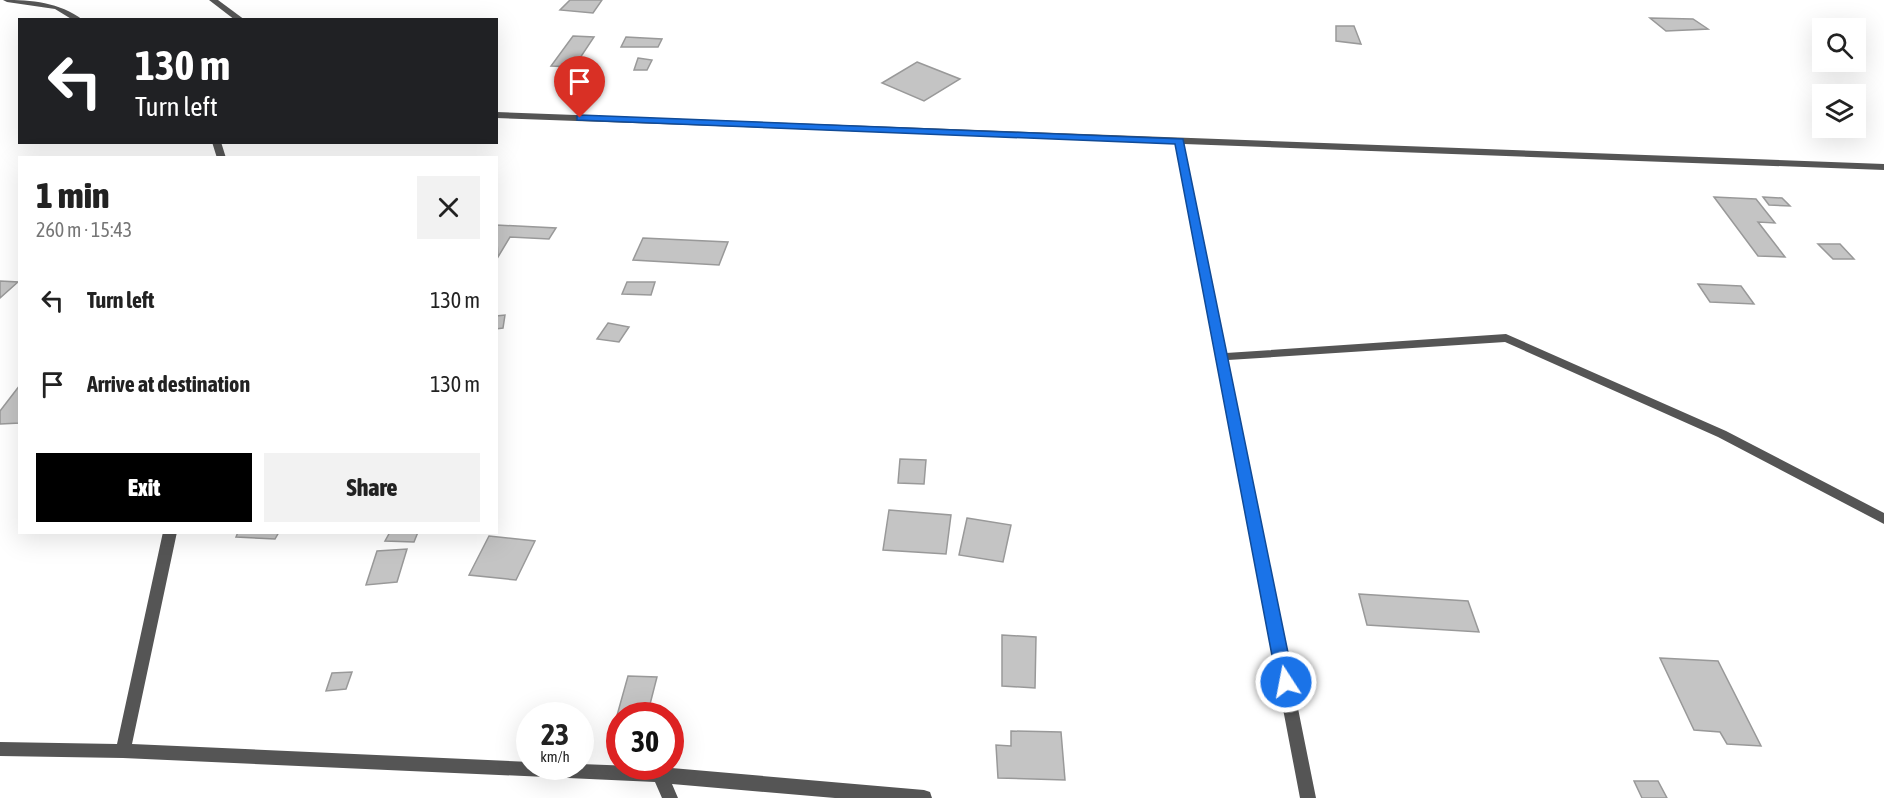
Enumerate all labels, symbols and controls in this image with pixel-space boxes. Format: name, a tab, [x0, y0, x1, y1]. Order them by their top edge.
map controls	[1812, 18, 1866, 138]
button: search	[1812, 18, 1866, 72]
text: 130 m	[135, 41, 230, 89]
icon: left	[36, 42, 114, 120]
pin	[554, 56, 605, 118]
icon: arrive	[563, 65, 596, 98]
button: layers	[1812, 84, 1866, 138]
text: Turn left	[135, 91, 218, 122]
text: 1 min	[36, 174, 110, 216]
button: close	[417, 176, 480, 239]
text: 260 m · 15:43	[36, 218, 132, 241]
icon: left	[36, 284, 69, 317]
text: Turn left	[87, 287, 154, 313]
text: 130 m	[430, 287, 480, 313]
icon: arrive	[36, 368, 69, 401]
text: Arrive at destination	[87, 371, 250, 397]
text: 130 m	[430, 371, 480, 397]
button: Exit	[36, 453, 252, 522]
button: Share	[264, 453, 480, 522]
position arrow	[1254, 650, 1318, 714]
speed limit sign: 30	[606, 702, 684, 780]
text: 23	[541, 717, 569, 751]
text: km/h	[540, 748, 570, 765]

